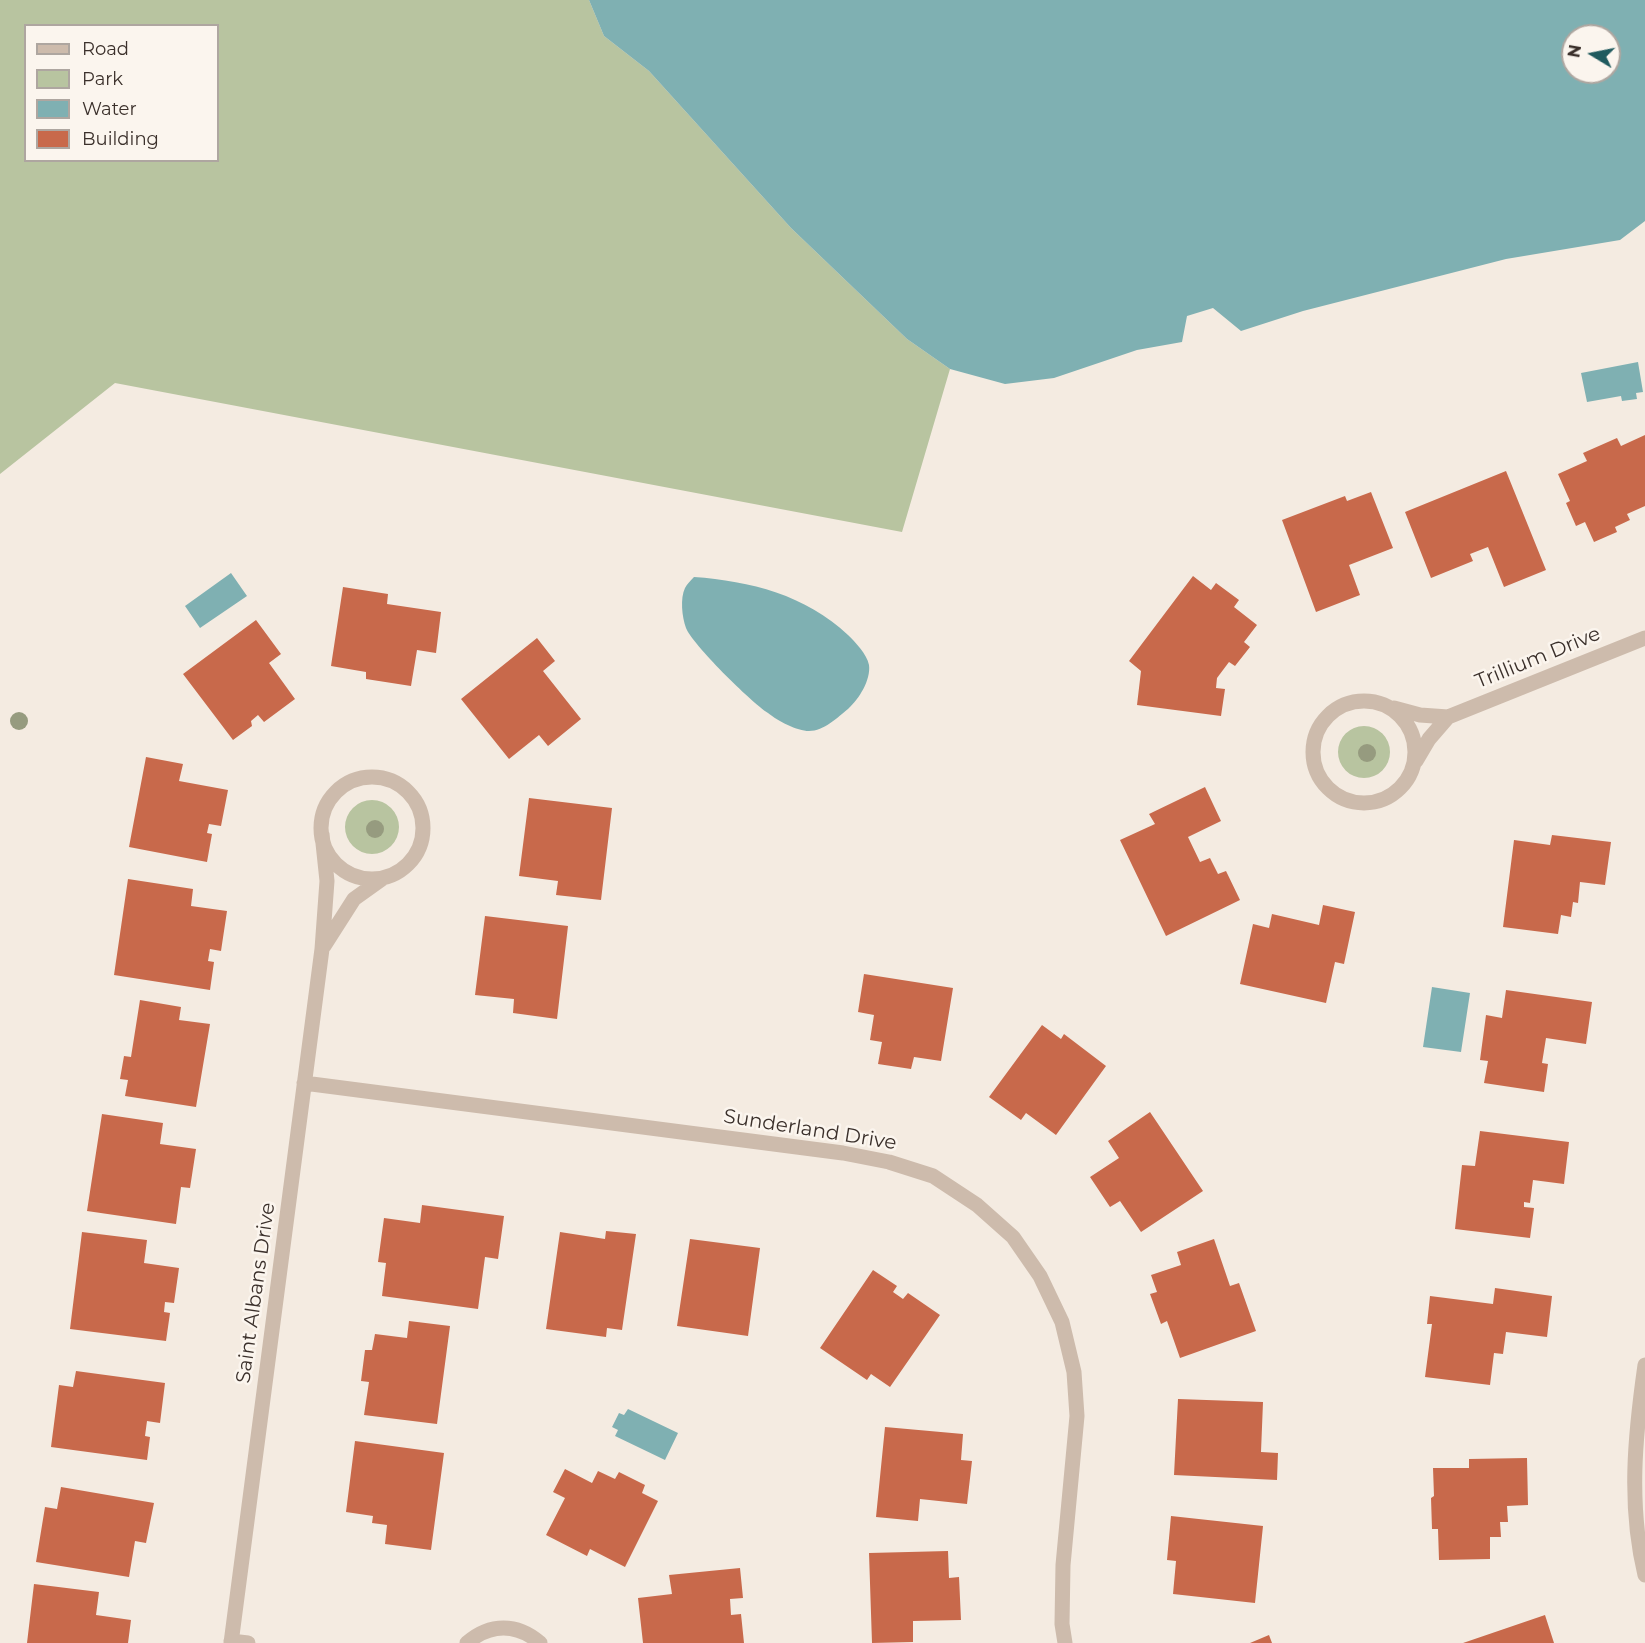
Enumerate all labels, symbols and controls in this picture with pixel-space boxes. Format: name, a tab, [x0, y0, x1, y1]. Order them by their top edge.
legend	[24, 24, 219, 162]
north arrow	[1561, 24, 1621, 84]
text: Road	[82, 38, 129, 60]
text: N	[1564, 43, 1585, 59]
text: Park	[82, 68, 123, 90]
text: Water	[82, 98, 137, 120]
text: Building	[82, 128, 159, 150]
street label: Trillium Drive	[1472, 622, 1604, 694]
street label: Sunderland Drive	[722, 1104, 898, 1156]
street label: Saint Albans Drive	[231, 1201, 281, 1385]

